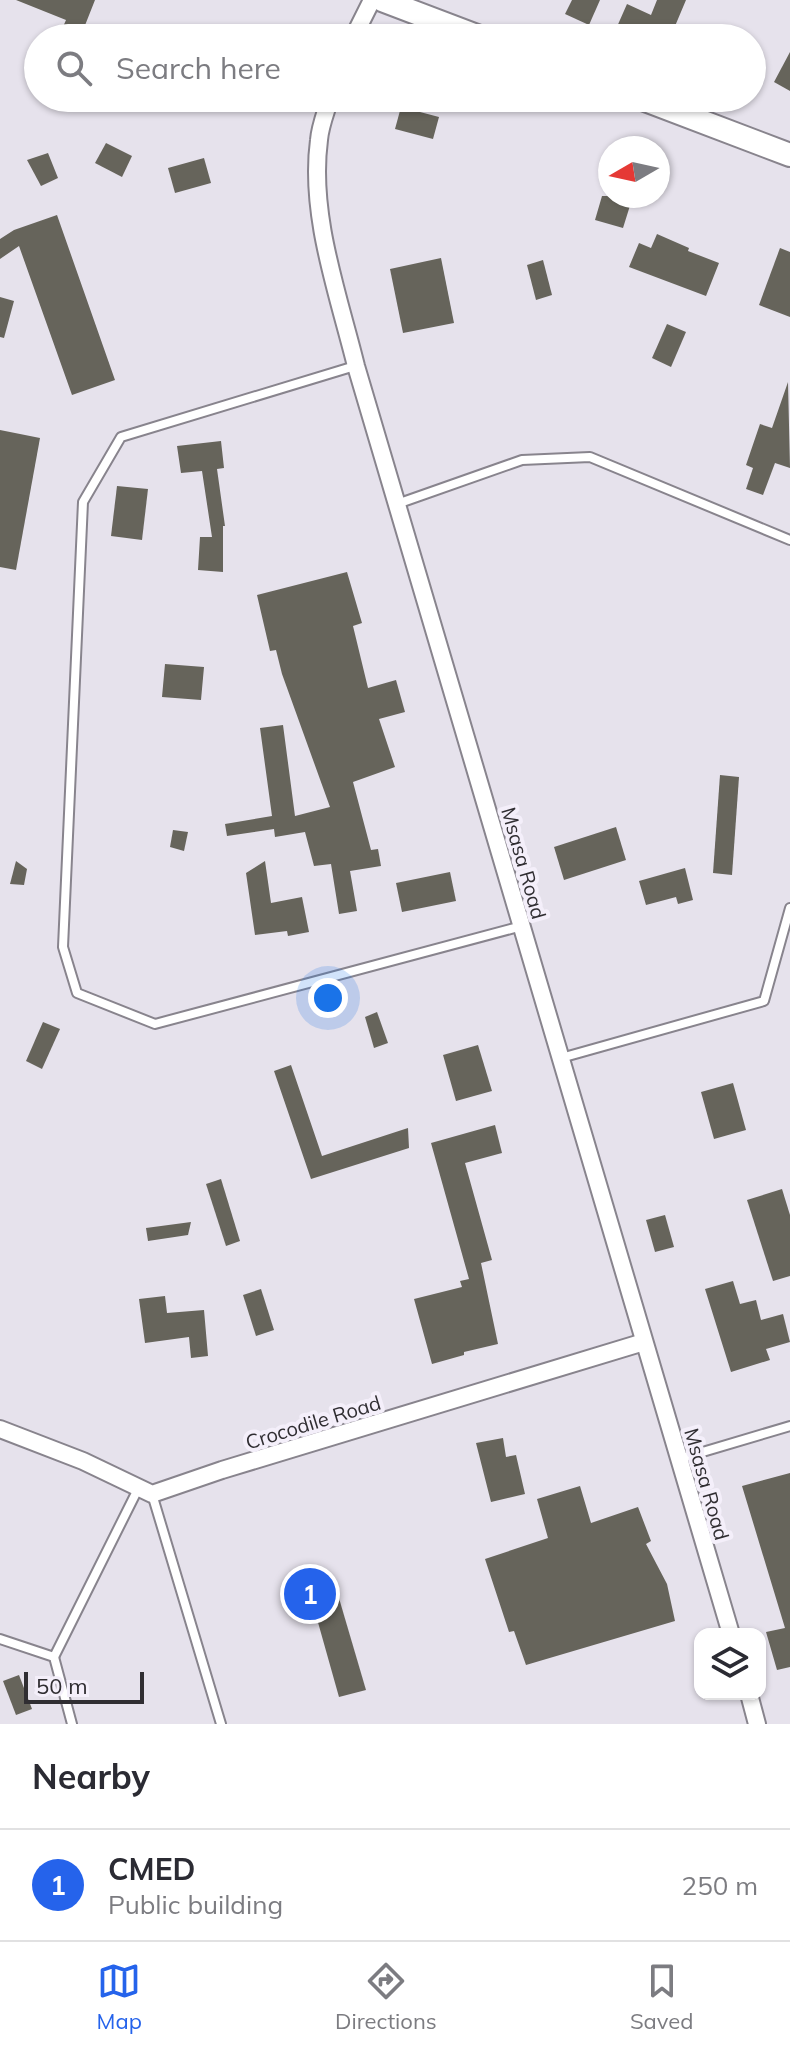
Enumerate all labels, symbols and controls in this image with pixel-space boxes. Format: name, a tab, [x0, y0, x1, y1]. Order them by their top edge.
search box	[24, 24, 766, 112]
icon: search	[52, 46, 96, 90]
text: Search here	[116, 49, 281, 87]
north arrow	[598, 136, 670, 208]
street label: Msasa Road	[496, 804, 552, 922]
your location	[308, 978, 348, 1018]
street label: Crocodile Road	[242, 1390, 384, 1454]
street label: Msasa Road	[679, 1425, 735, 1543]
pin: 1	[284, 1564, 336, 1624]
map controls	[694, 1628, 766, 1700]
button: layers	[694, 1628, 766, 1700]
scale bar	[24, 1668, 144, 1704]
text: 50 m	[36, 1672, 87, 1700]
text: Nearby	[32, 1755, 150, 1798]
text: CMED	[108, 1850, 195, 1888]
text: 1	[50, 1869, 66, 1902]
text: 250 m	[682, 1869, 758, 1902]
text: Public building	[108, 1888, 283, 1921]
tab: Map	[97, 1959, 142, 2035]
tab: Directions	[335, 1959, 437, 2035]
tab: Saved	[630, 1959, 693, 2035]

